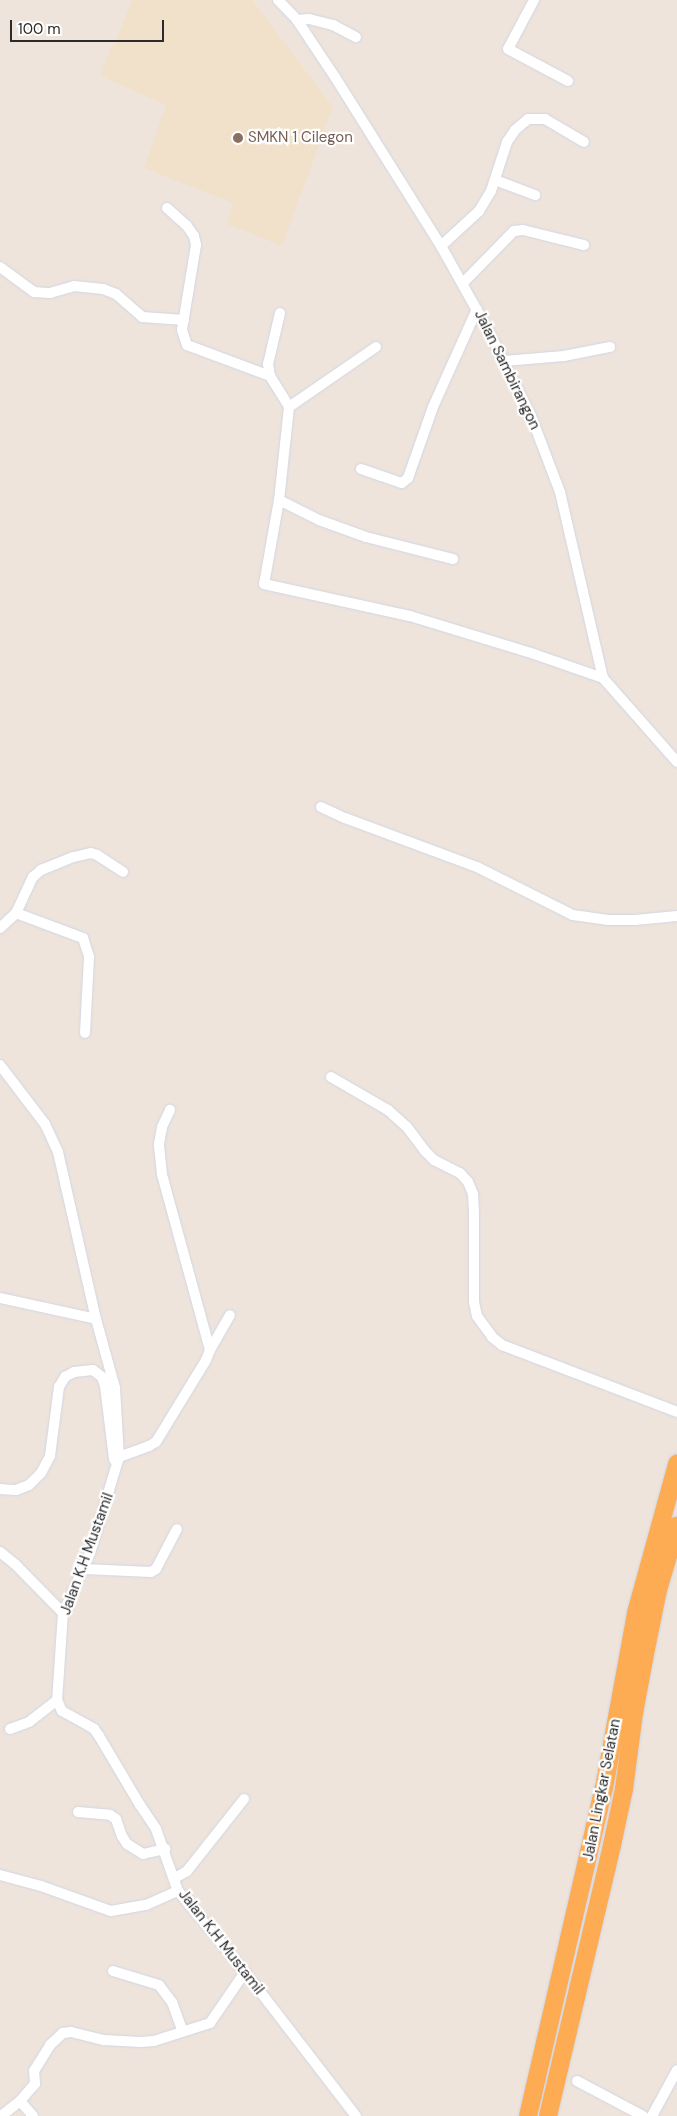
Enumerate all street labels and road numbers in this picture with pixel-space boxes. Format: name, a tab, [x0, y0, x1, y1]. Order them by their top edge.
street label: Jalan Sambirangon	[470, 307, 544, 433]
street label: Jalan K.H Mustamil	[57, 1491, 117, 1617]
street label: Jalan Lingkar Selatan	[579, 1717, 625, 1863]
street label: Jalan K.H Mustamil	[174, 1886, 268, 1998]

